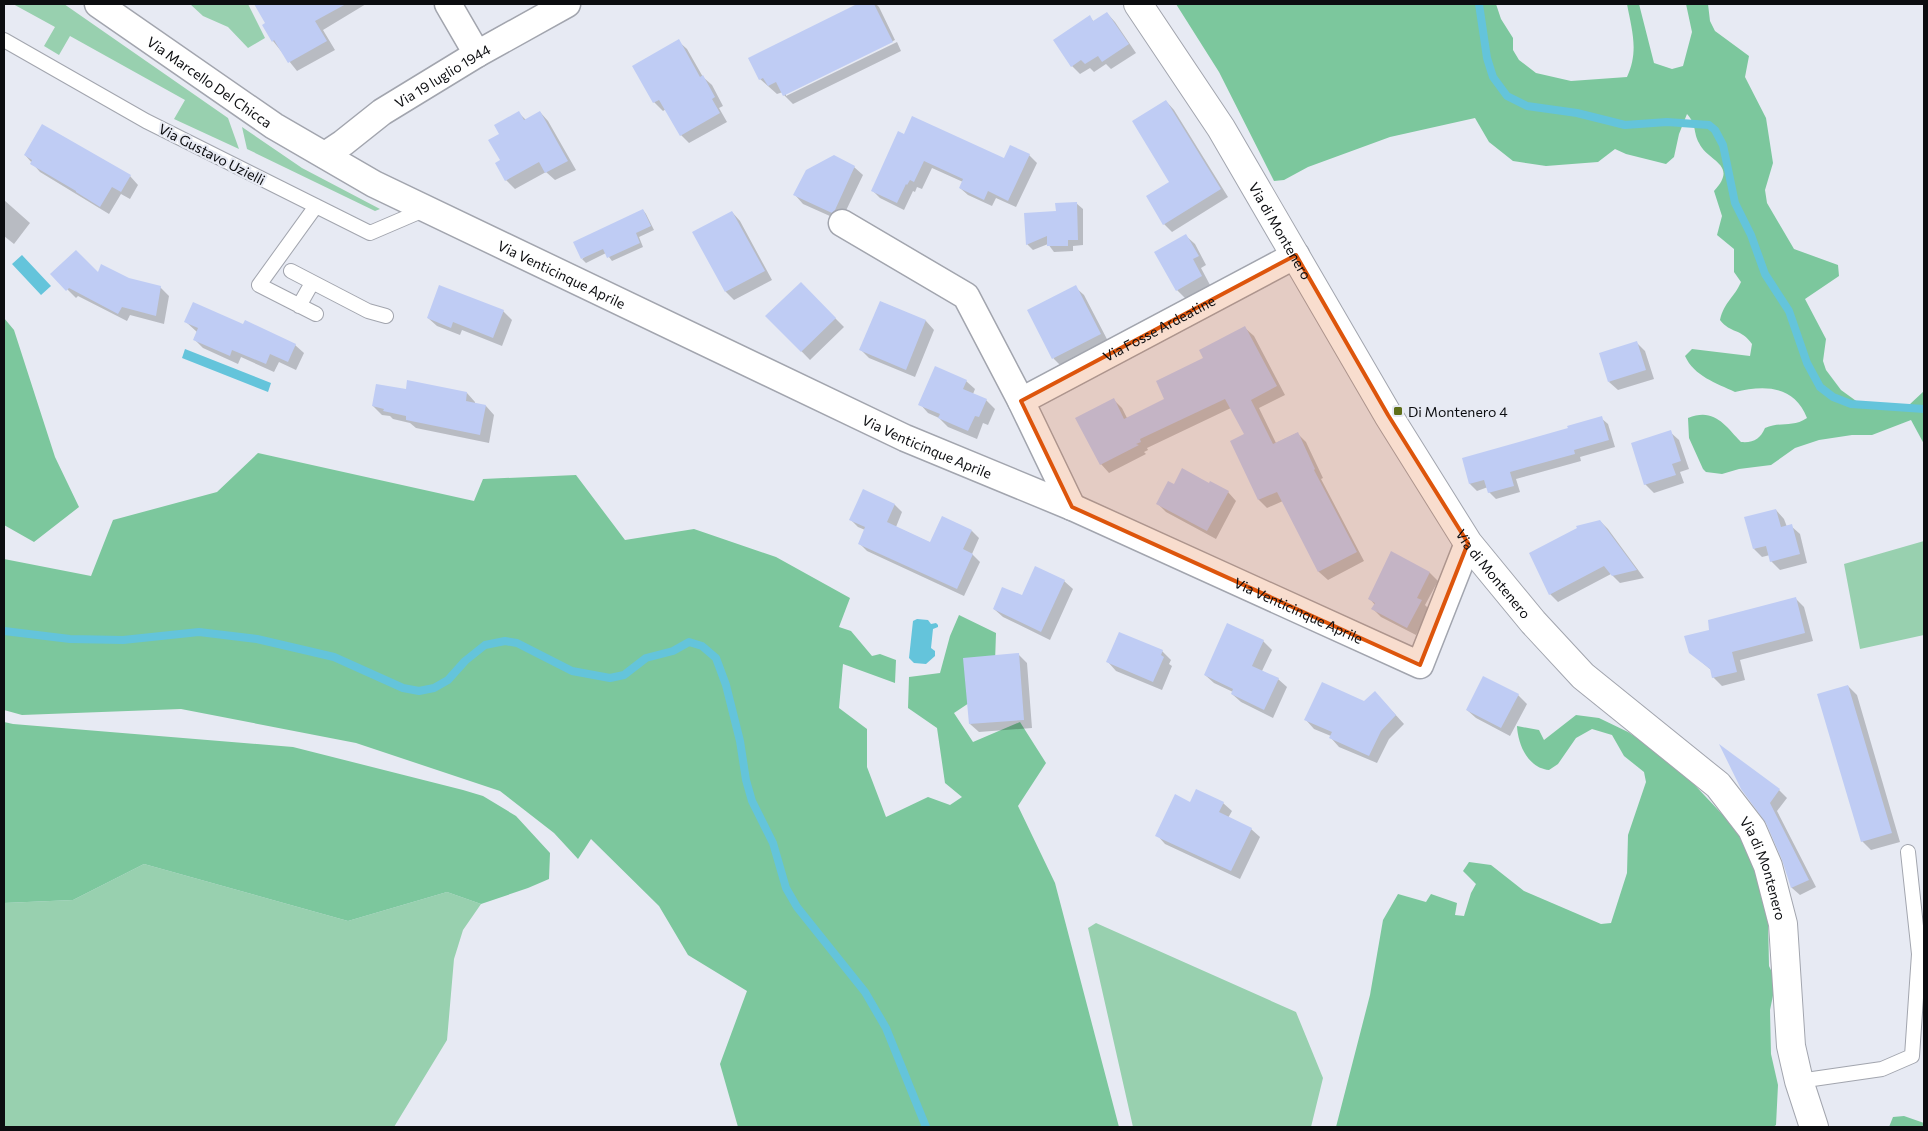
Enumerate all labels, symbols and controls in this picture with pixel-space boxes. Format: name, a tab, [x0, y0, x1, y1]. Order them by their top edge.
street label: Via Marcello Del Chicca	[144, 32, 275, 131]
street label: Via 19 luglio 1944	[391, 40, 494, 111]
street label: Via Gustavo Uzielli	[156, 120, 268, 188]
street label: Via di Montenero	[1246, 179, 1316, 282]
street label: Via Venticinque Aprile	[495, 236, 628, 312]
street label: Via Fosse Ardeatine	[1100, 291, 1218, 365]
place label: Di Montenero 4	[1408, 403, 1508, 420]
marker: Di Montenero 4	[1392, 405, 1404, 417]
street label: Via Venticinque Aprile	[860, 410, 995, 482]
street label: Via di Montenero	[1453, 526, 1535, 621]
street label: Via Venticinque Aprile	[1232, 573, 1366, 646]
street label: Via di Montenero	[1737, 813, 1790, 922]

